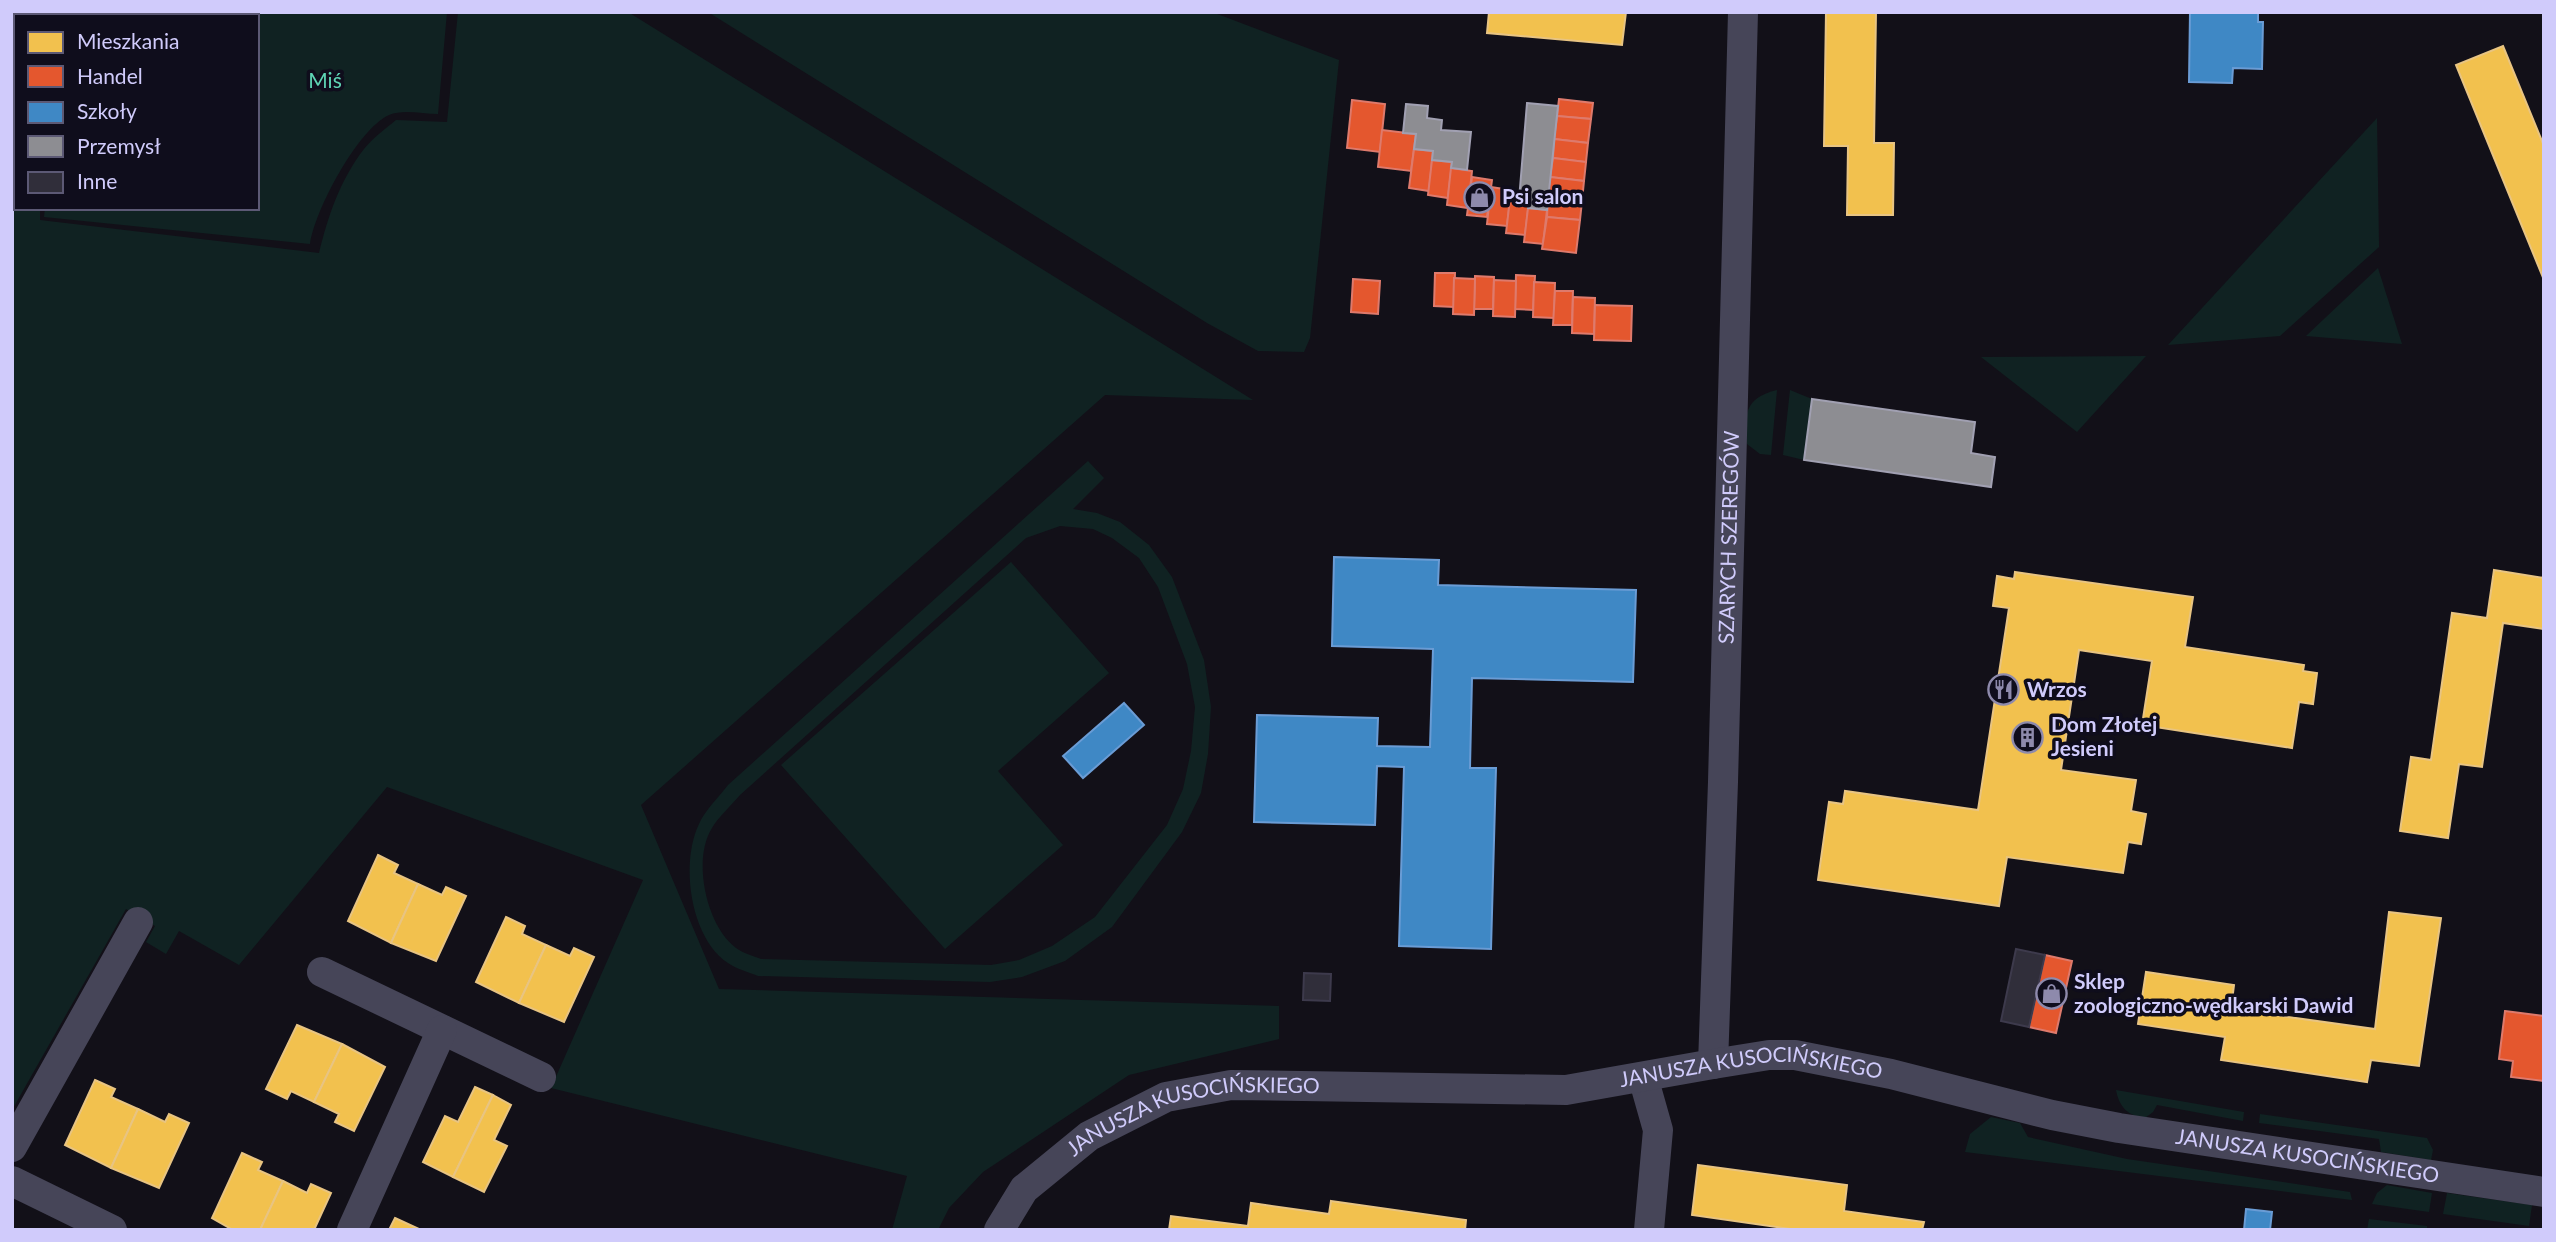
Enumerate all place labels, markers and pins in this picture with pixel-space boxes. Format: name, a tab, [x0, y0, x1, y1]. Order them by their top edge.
shop icon: Psi salon	[1462, 180, 1496, 214]
place label: Psi salon	[1502, 183, 1583, 208]
restaurant icon: Wrzos	[1987, 673, 2021, 707]
place label: Wrzos	[2027, 676, 2087, 701]
place label: Dom Złotej Jesieni	[2051, 711, 2157, 760]
building icon: Dom Złotej Jesieni	[2011, 720, 2045, 754]
place label: Sklep zoologiczno-wędkarski Dawid	[2074, 968, 2353, 1017]
shop icon: Sklep zoologiczno-wędkarski Dawid	[2034, 977, 2068, 1011]

